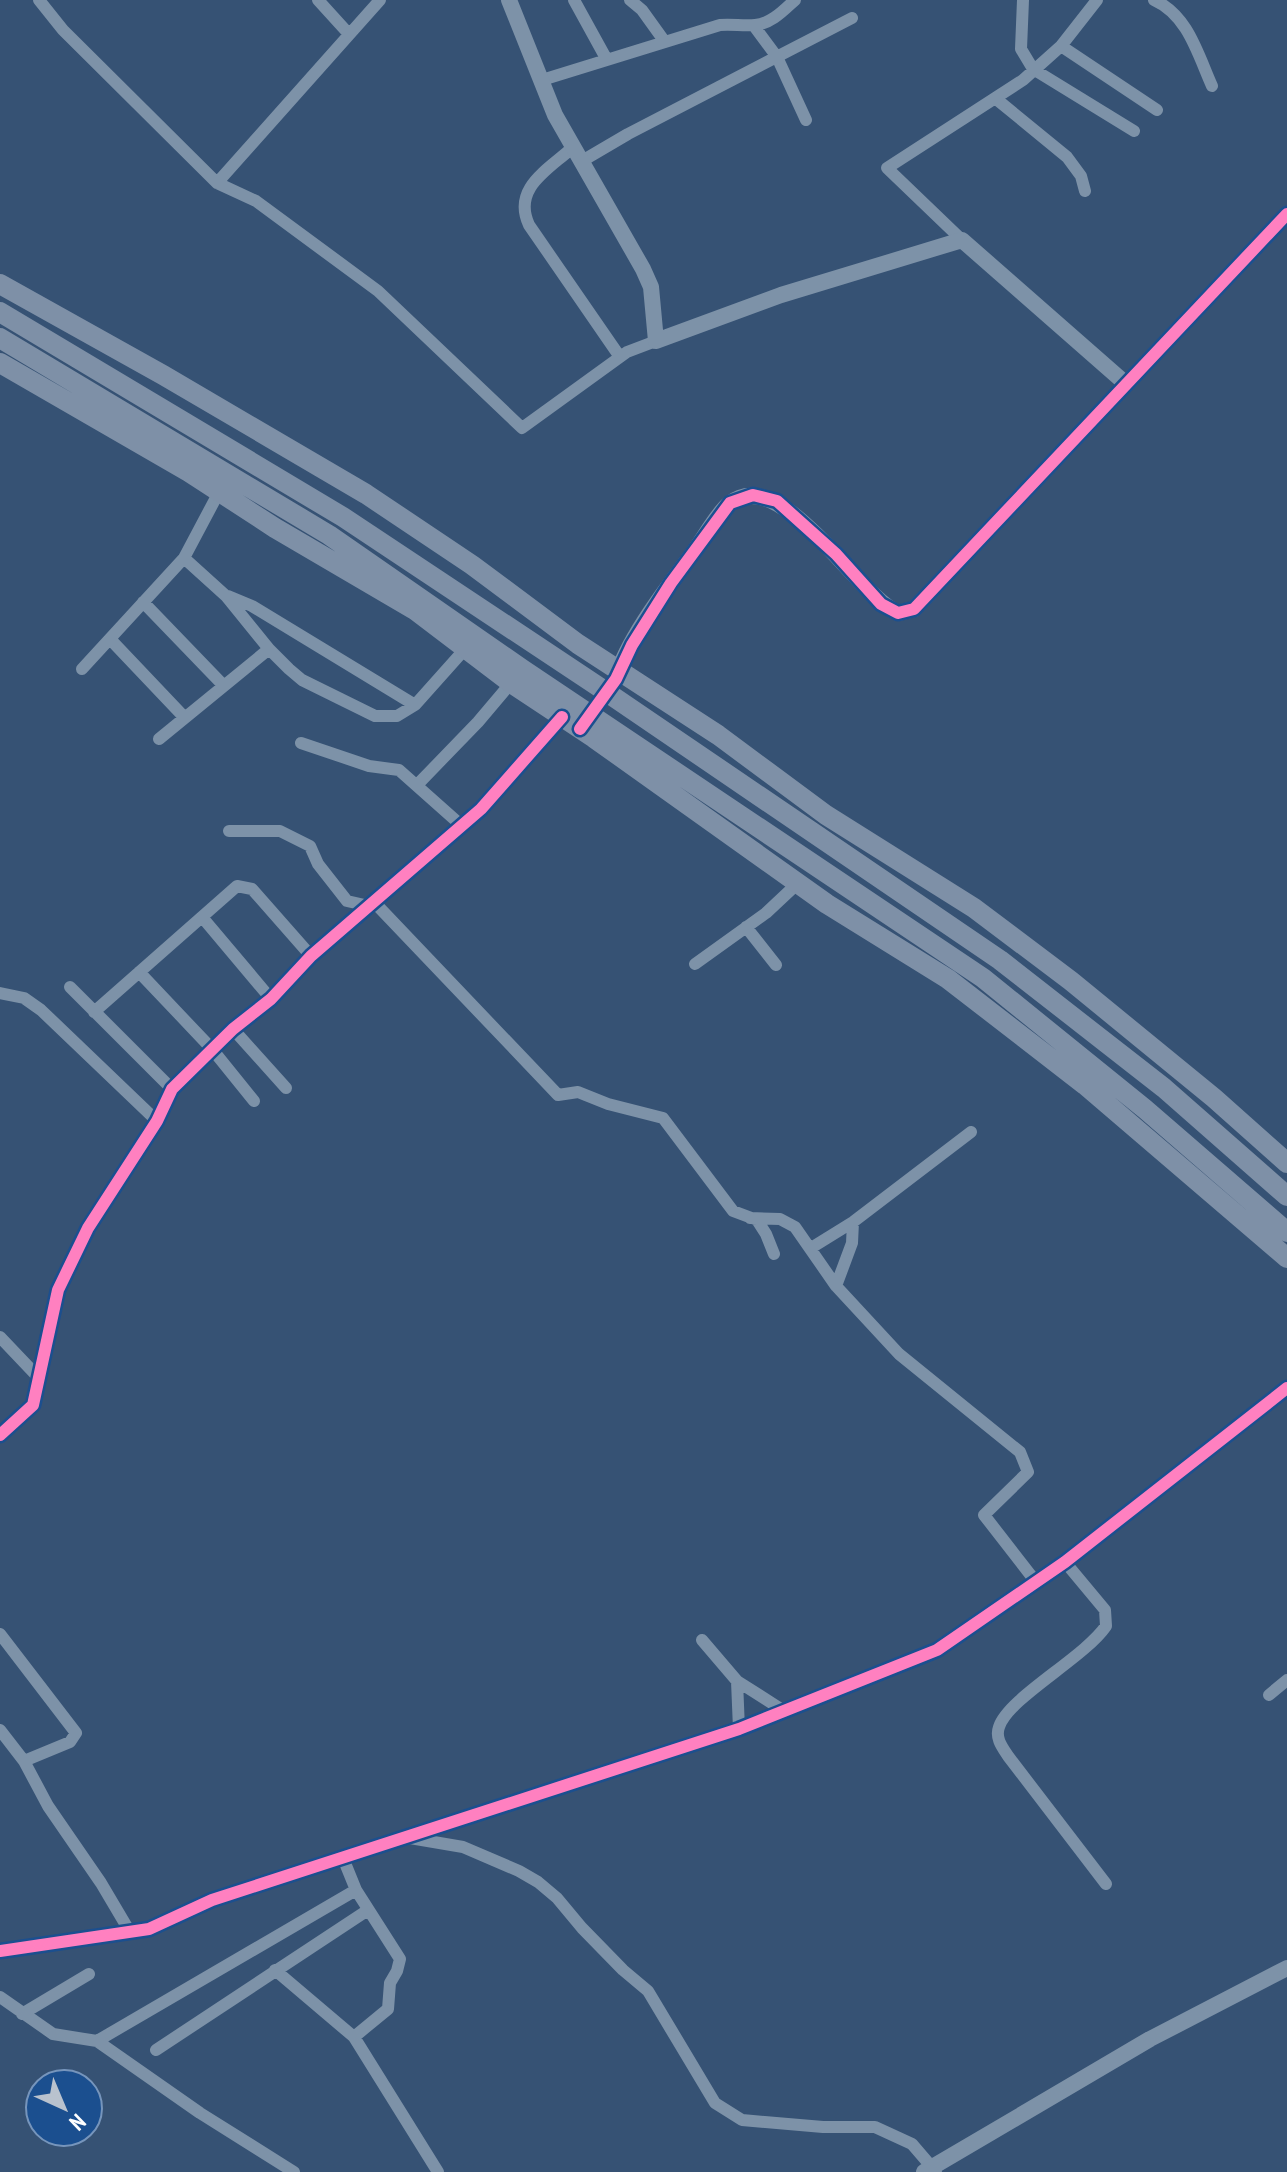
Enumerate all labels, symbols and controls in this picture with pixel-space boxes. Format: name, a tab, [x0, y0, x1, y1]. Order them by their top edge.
north arrow	[24, 2068, 104, 2148]
text: N	[64, 2108, 92, 2137]

